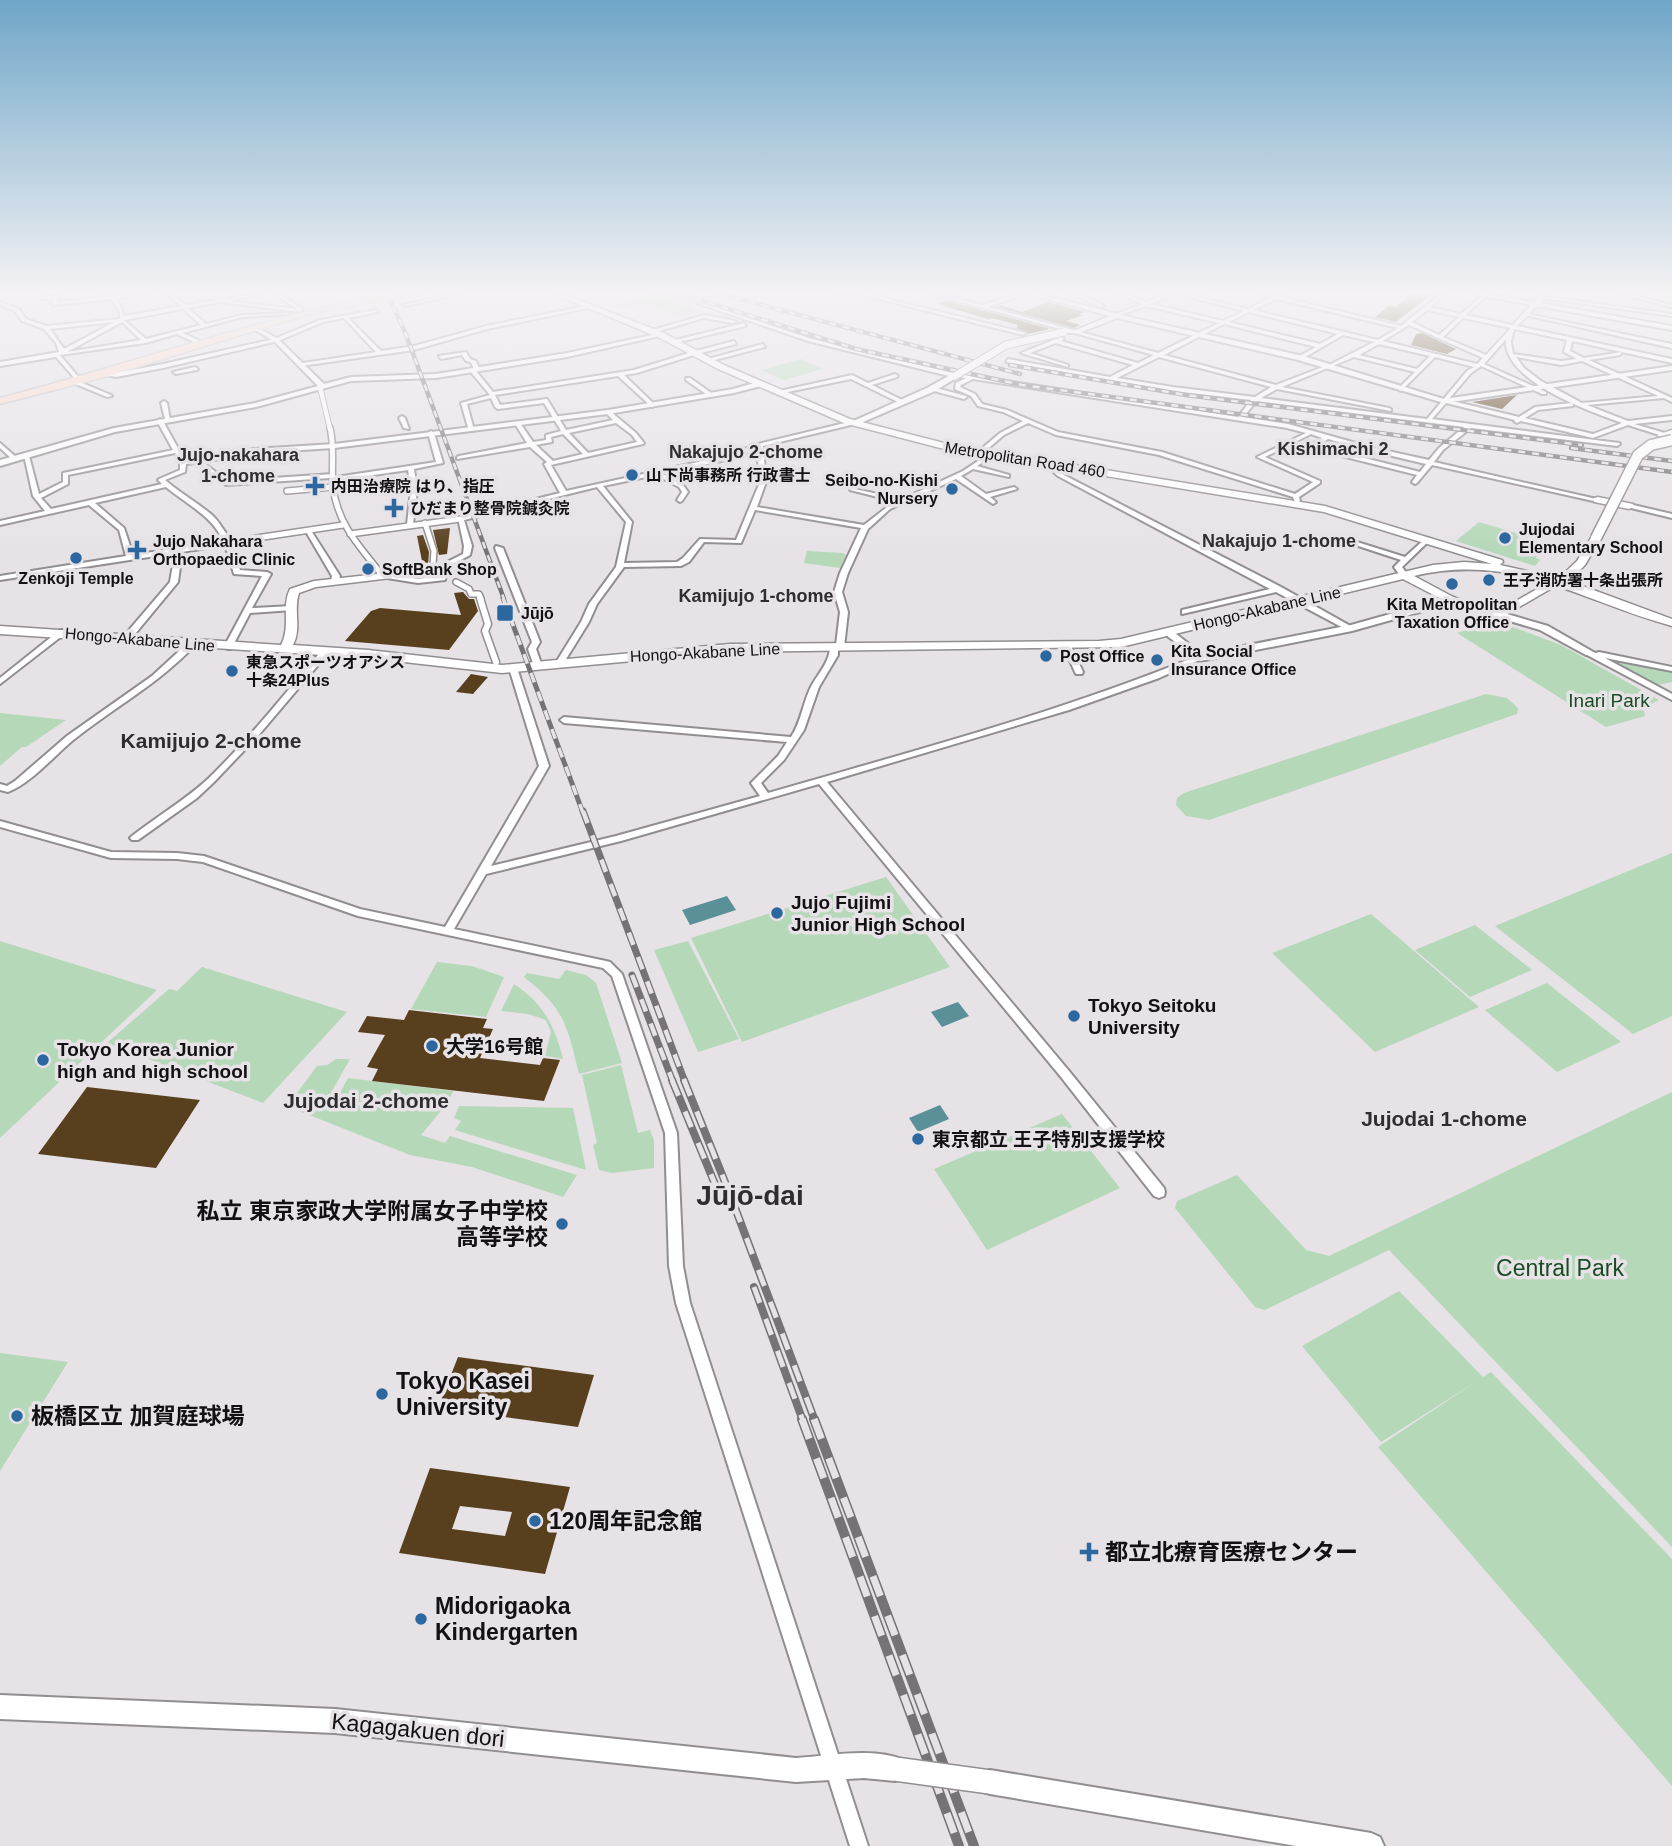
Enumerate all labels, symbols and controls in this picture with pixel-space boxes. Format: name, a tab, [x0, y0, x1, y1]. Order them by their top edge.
street label: Metropolitan Road 460	[944, 438, 1106, 481]
district label: Kishimachi 2	[1277, 439, 1389, 459]
district label: Nakajujo 2-chome	[669, 442, 823, 462]
district label: Jujo-nakahara 1-chome	[177, 445, 300, 486]
marker: 山下尚事務所 行政書士	[624, 467, 640, 483]
place label: 山下尚事務所 行政書士	[646, 467, 810, 484]
place label: Seibo-no-Kishi Nursery	[825, 472, 938, 507]
marker: 内田治療院 はり、指圧	[305, 476, 325, 496]
place label: 内田治療院 はり、指圧	[331, 477, 495, 495]
marker: Seibo-no-Kishi Nursery	[944, 481, 960, 497]
marker: ひだまり整骨院鍼灸院	[384, 498, 404, 518]
place label: ひだまり整骨院鍼灸院	[410, 499, 570, 517]
place label: Jujodai Elementary School	[1519, 521, 1663, 556]
marker: Jujodai Elementary School	[1497, 530, 1513, 546]
district label: Nakajujo 1-chome	[1202, 531, 1356, 551]
place label: Jujo Nakahara Orthopaedic Clinic	[153, 533, 295, 568]
marker: Jujo Nakahara Orthopaedic Clinic	[127, 540, 147, 560]
marker: Zenkoji Temple	[68, 550, 84, 566]
marker: SoftBank Shop	[360, 561, 376, 577]
place label: SoftBank Shop	[382, 561, 497, 578]
place label: Zenkoji Temple	[18, 570, 134, 587]
marker: 王子消防署十条出張所	[1481, 572, 1497, 588]
place label: 王子消防署十条出張所	[1503, 572, 1663, 589]
marker: Kita Metropolitan Taxation Office	[1444, 576, 1460, 592]
street label: Hongo-Akabane Line	[1192, 583, 1342, 634]
district label: Kamijujo 1-chome	[678, 586, 834, 606]
place label: Kita Metropolitan Taxation Office	[1387, 596, 1517, 631]
marker: Jūjō	[495, 603, 515, 623]
place label: Jūjō	[521, 605, 554, 622]
street label: Hongo-Akabane Line	[64, 624, 216, 655]
street label: Hongo-Akabane Line	[630, 640, 781, 665]
place label: Kita Social Insurance Office	[1171, 643, 1296, 678]
marker: Post Office	[1038, 648, 1054, 664]
place label: Post Office	[1060, 648, 1145, 665]
marker: Kita Social Insurance Office	[1149, 652, 1165, 668]
place label: 東急スポーツオアシス 十条24Plus	[246, 654, 405, 689]
marker: 東急スポーツオアシス 十条24Plus	[224, 663, 240, 679]
park label: Inari Park	[1568, 690, 1650, 711]
district label: Kamijujo 2-chome	[121, 729, 301, 752]
place label: Jujo Fujimi Junior High School	[791, 892, 965, 935]
marker: Jujo Fujimi Junior High School	[769, 905, 785, 921]
place label: Tokyo Seitoku University	[1088, 995, 1216, 1038]
marker: Tokyo Seitoku University	[1066, 1008, 1082, 1024]
place label: 大学16号館	[446, 1036, 543, 1057]
marker: 大学16号館	[424, 1038, 440, 1054]
place label: Tokyo Korea Junior high and high school	[57, 1039, 248, 1082]
marker: Tokyo Korea Junior high and high school	[35, 1052, 51, 1068]
district label: Jujodai 2-chome	[283, 1089, 449, 1112]
district label: Jujodai 1-chome	[1361, 1107, 1527, 1130]
place label: 東京都立 王子特別支援学校	[932, 1129, 1165, 1150]
marker: 東京都立 王子特別支援学校	[910, 1131, 926, 1147]
district label: Jūjō-dai	[696, 1180, 804, 1211]
place label: 私立 東京家政大学附属女子中学校 高等学校	[197, 1198, 548, 1250]
marker: 私立 東京家政大学附属女子中学校 高等学校	[554, 1216, 570, 1232]
park label: Central Park	[1496, 1255, 1624, 1281]
place label: Tokyo Kasei University	[396, 1368, 530, 1420]
marker: Tokyo Kasei University	[374, 1386, 390, 1402]
place label: 板橋区立 加賀庭球場	[31, 1403, 244, 1429]
marker: 板橋区立 加賀庭球場	[9, 1408, 25, 1424]
place label: 120周年記念館	[549, 1508, 702, 1534]
marker: 120周年記念館	[527, 1513, 543, 1529]
place label: 都立北療育医療センター	[1105, 1539, 1358, 1565]
marker: 都立北療育医療センター	[1079, 1542, 1099, 1562]
place label: Midorigaoka Kindergarten	[435, 1593, 578, 1645]
marker: Midorigaoka Kindergarten	[413, 1611, 429, 1627]
street label: Kagagakuen dori	[330, 1708, 506, 1752]

